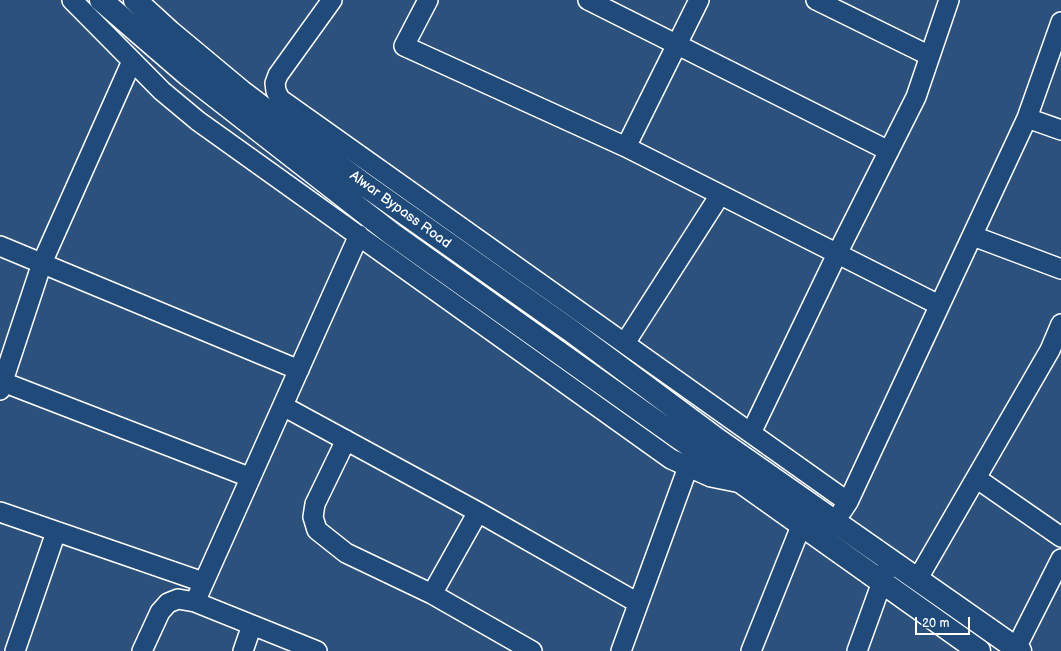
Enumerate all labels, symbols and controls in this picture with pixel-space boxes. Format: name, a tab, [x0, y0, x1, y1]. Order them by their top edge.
street label: Alwar Bypass Road	[346, 168, 454, 252]
scale bar	[917, 609, 972, 635]
text: 20 m	[922, 616, 949, 631]

